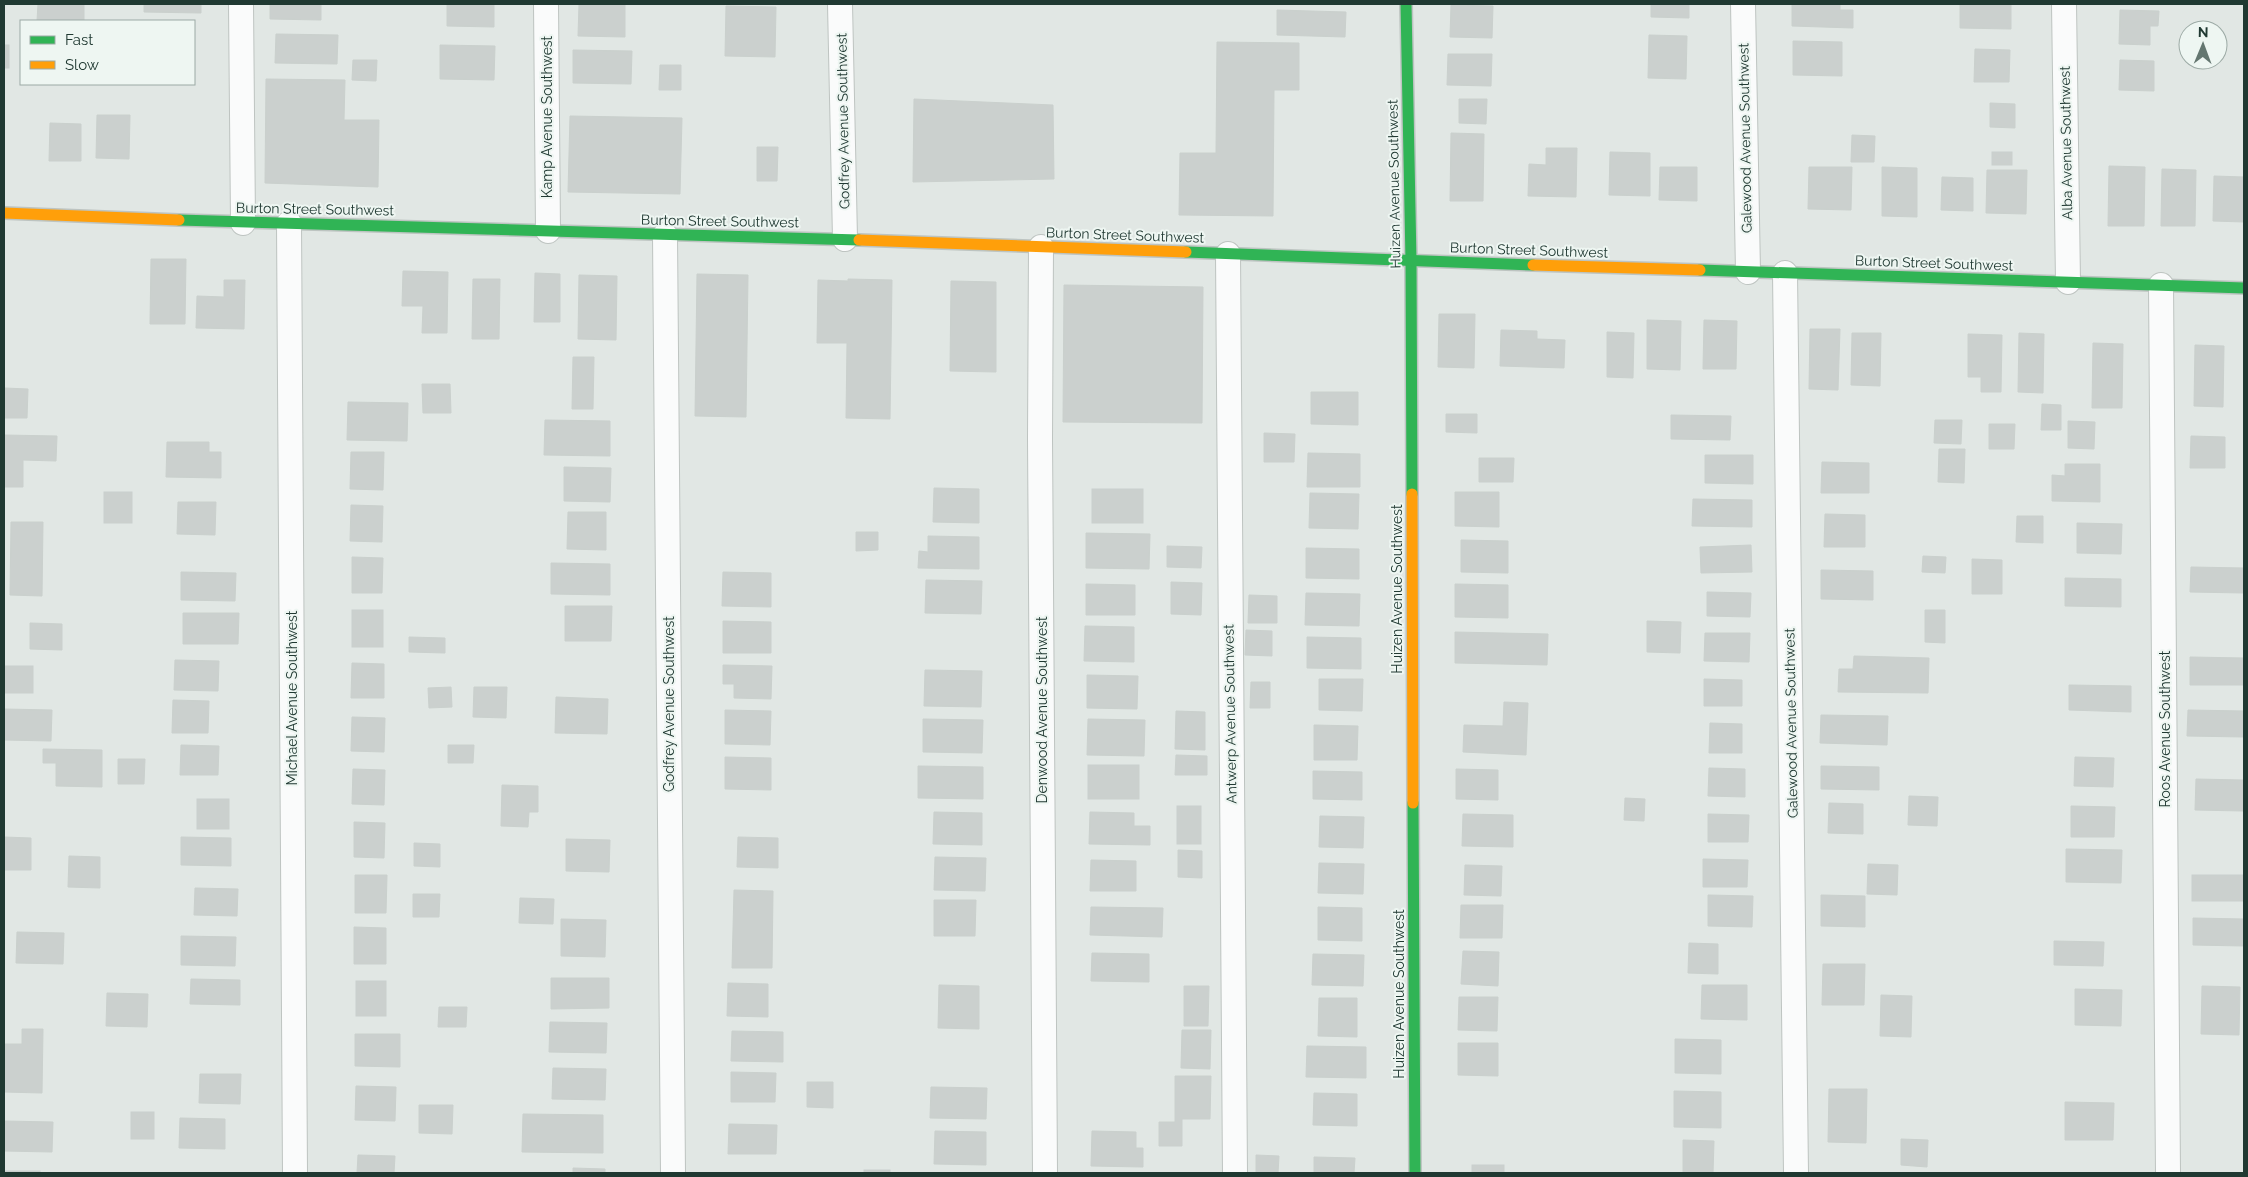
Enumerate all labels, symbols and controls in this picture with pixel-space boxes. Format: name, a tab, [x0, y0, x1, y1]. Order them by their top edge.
legend	[20, 20, 195, 85]
north arrow	[2178, 20, 2228, 70]
text: N	[2198, 24, 2209, 40]
text: Fast	[65, 31, 93, 49]
street label: Godfrey Avenue Southwest	[833, 33, 853, 209]
street label: Kamp Avenue Southwest	[539, 35, 555, 198]
street label: Galewood Avenue Southwest	[1735, 42, 1755, 233]
text: Slow	[65, 56, 99, 74]
street label: Alba Avenue Southwest	[2057, 66, 2075, 220]
street label: Huizen Avenue Southwest	[1385, 99, 1403, 269]
street label: Burton Street Southwest	[236, 200, 395, 218]
street label: Burton Street Southwest	[641, 212, 800, 230]
street label: Burton Street Southwest	[1046, 224, 1205, 246]
street label: Burton Street Southwest	[1450, 239, 1609, 261]
street label: Burton Street Southwest	[1855, 252, 2014, 274]
street label: Huizen Avenue Southwest	[1389, 504, 1405, 674]
street label: Michael Avenue Southwest	[284, 610, 300, 785]
street label: Godfrey Avenue Southwest	[661, 616, 677, 792]
street label: Denwood Avenue Southwest	[1034, 616, 1050, 804]
street label: Antwerp Avenue Southwest	[1220, 624, 1240, 804]
street label: Galewood Avenue Southwest	[1781, 627, 1801, 818]
street label: Roos Avenue Southwest	[2157, 650, 2173, 807]
street label: Huizen Avenue Southwest	[1391, 909, 1407, 1079]

